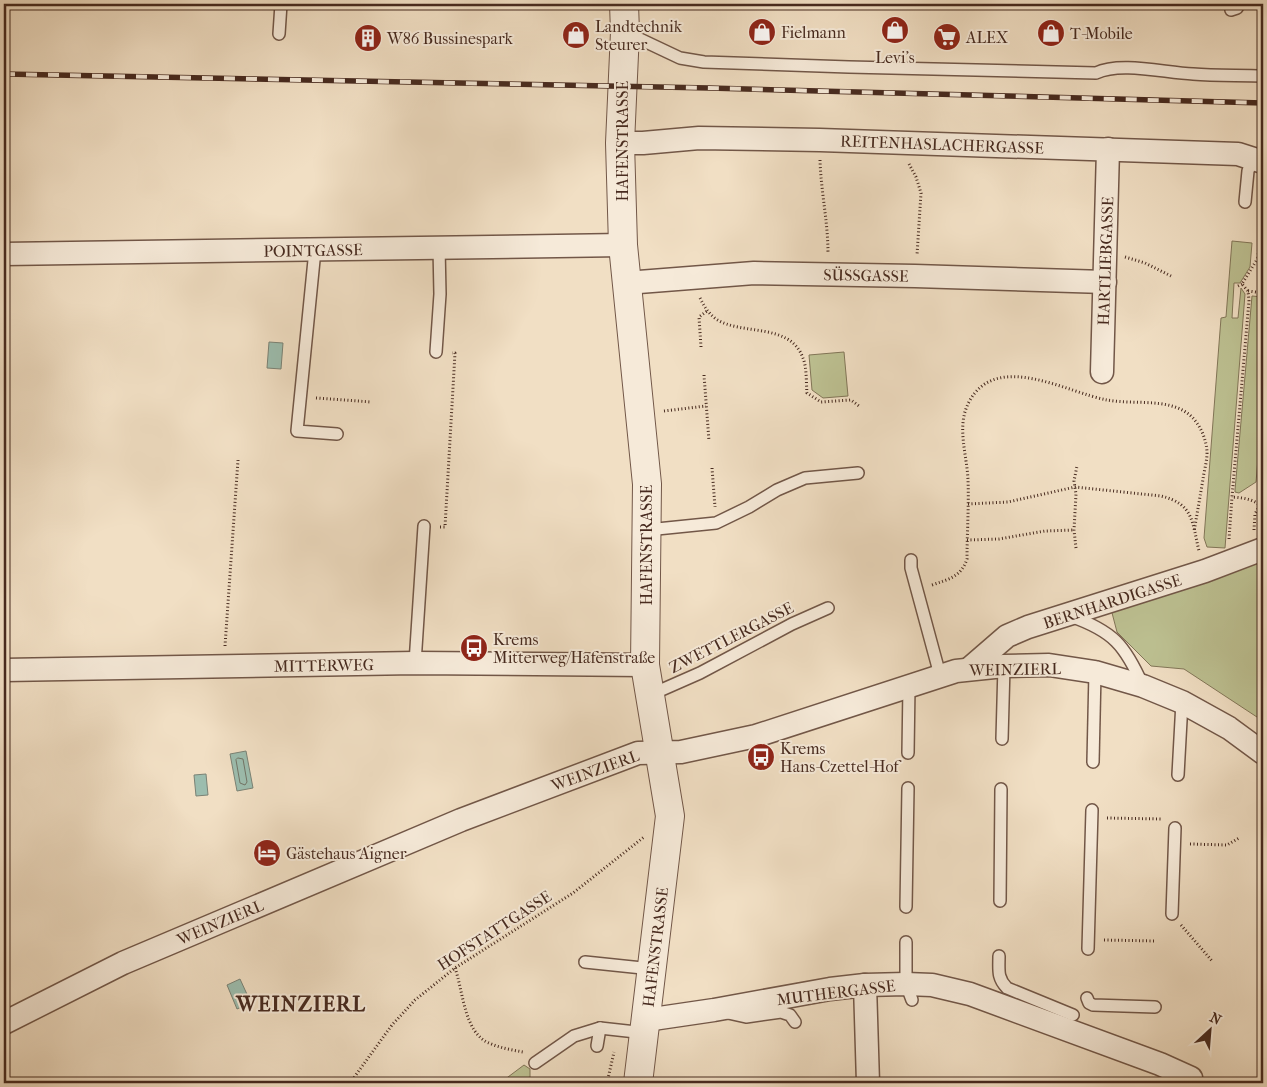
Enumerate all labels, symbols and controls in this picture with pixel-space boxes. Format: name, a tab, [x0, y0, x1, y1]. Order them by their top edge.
shop icon: Levi's	[880, 15, 910, 45]
place label: Landtechnik Steurer	[595, 17, 683, 54]
shop icon: Fielmann	[747, 17, 777, 47]
shop icon: T-Mobile	[1036, 18, 1066, 48]
shop icon: Landtechnik Steurer	[561, 20, 591, 50]
supermarket icon: ALEX	[932, 22, 962, 52]
building icon: W86 Bussinespark	[353, 23, 383, 53]
place label: Fielmann	[781, 23, 846, 42]
place label: T-Mobile	[1070, 24, 1133, 43]
place label: ALEX	[965, 28, 1009, 47]
place label: W86 Bussinespark	[386, 29, 514, 48]
place label: Levi's	[875, 48, 915, 67]
street label: HAFENSTRASSE	[613, 80, 632, 201]
street label: REITENHASLACHERGASSE	[840, 131, 1044, 158]
street label: HARTLIEBGASSE	[1094, 196, 1117, 326]
street label: POINTGASSE	[263, 240, 363, 261]
street label: SÜSSGASSE	[823, 265, 909, 286]
street label: HAFENSTRASSE	[637, 484, 656, 605]
street label: BERNHARDIGASSE	[1040, 570, 1184, 633]
street label: ZWETTLERGASSE	[666, 598, 797, 677]
place label: Krems Mitterweg/Hafenstraße	[493, 630, 655, 667]
bus stop icon: Krems Mitterweg/Hafenstraße	[459, 633, 489, 663]
street label: MITTERWEG	[274, 655, 374, 676]
street label: WEINZIERL	[968, 659, 1061, 680]
place label: Krems Hans-Czettel-Hof	[780, 739, 902, 776]
bus stop icon: Krems Hans-Czettel-Hof	[746, 742, 776, 772]
street label: WEINZIERL	[548, 746, 642, 795]
hotel icon: Gästehaus Aigner	[252, 838, 282, 868]
place label: Gästehaus Aigner	[286, 844, 407, 863]
street label: HOFSTATTGASSE	[434, 886, 555, 974]
street label: HAFENSTRASSE	[639, 886, 672, 1008]
street label: WEINZIERL	[173, 896, 267, 950]
street label: MUTHERGASSE	[776, 976, 897, 1009]
district label: WEINZIERL	[235, 992, 366, 1016]
north arrow	[1184, 1004, 1234, 1054]
text: N	[1207, 1009, 1224, 1029]

